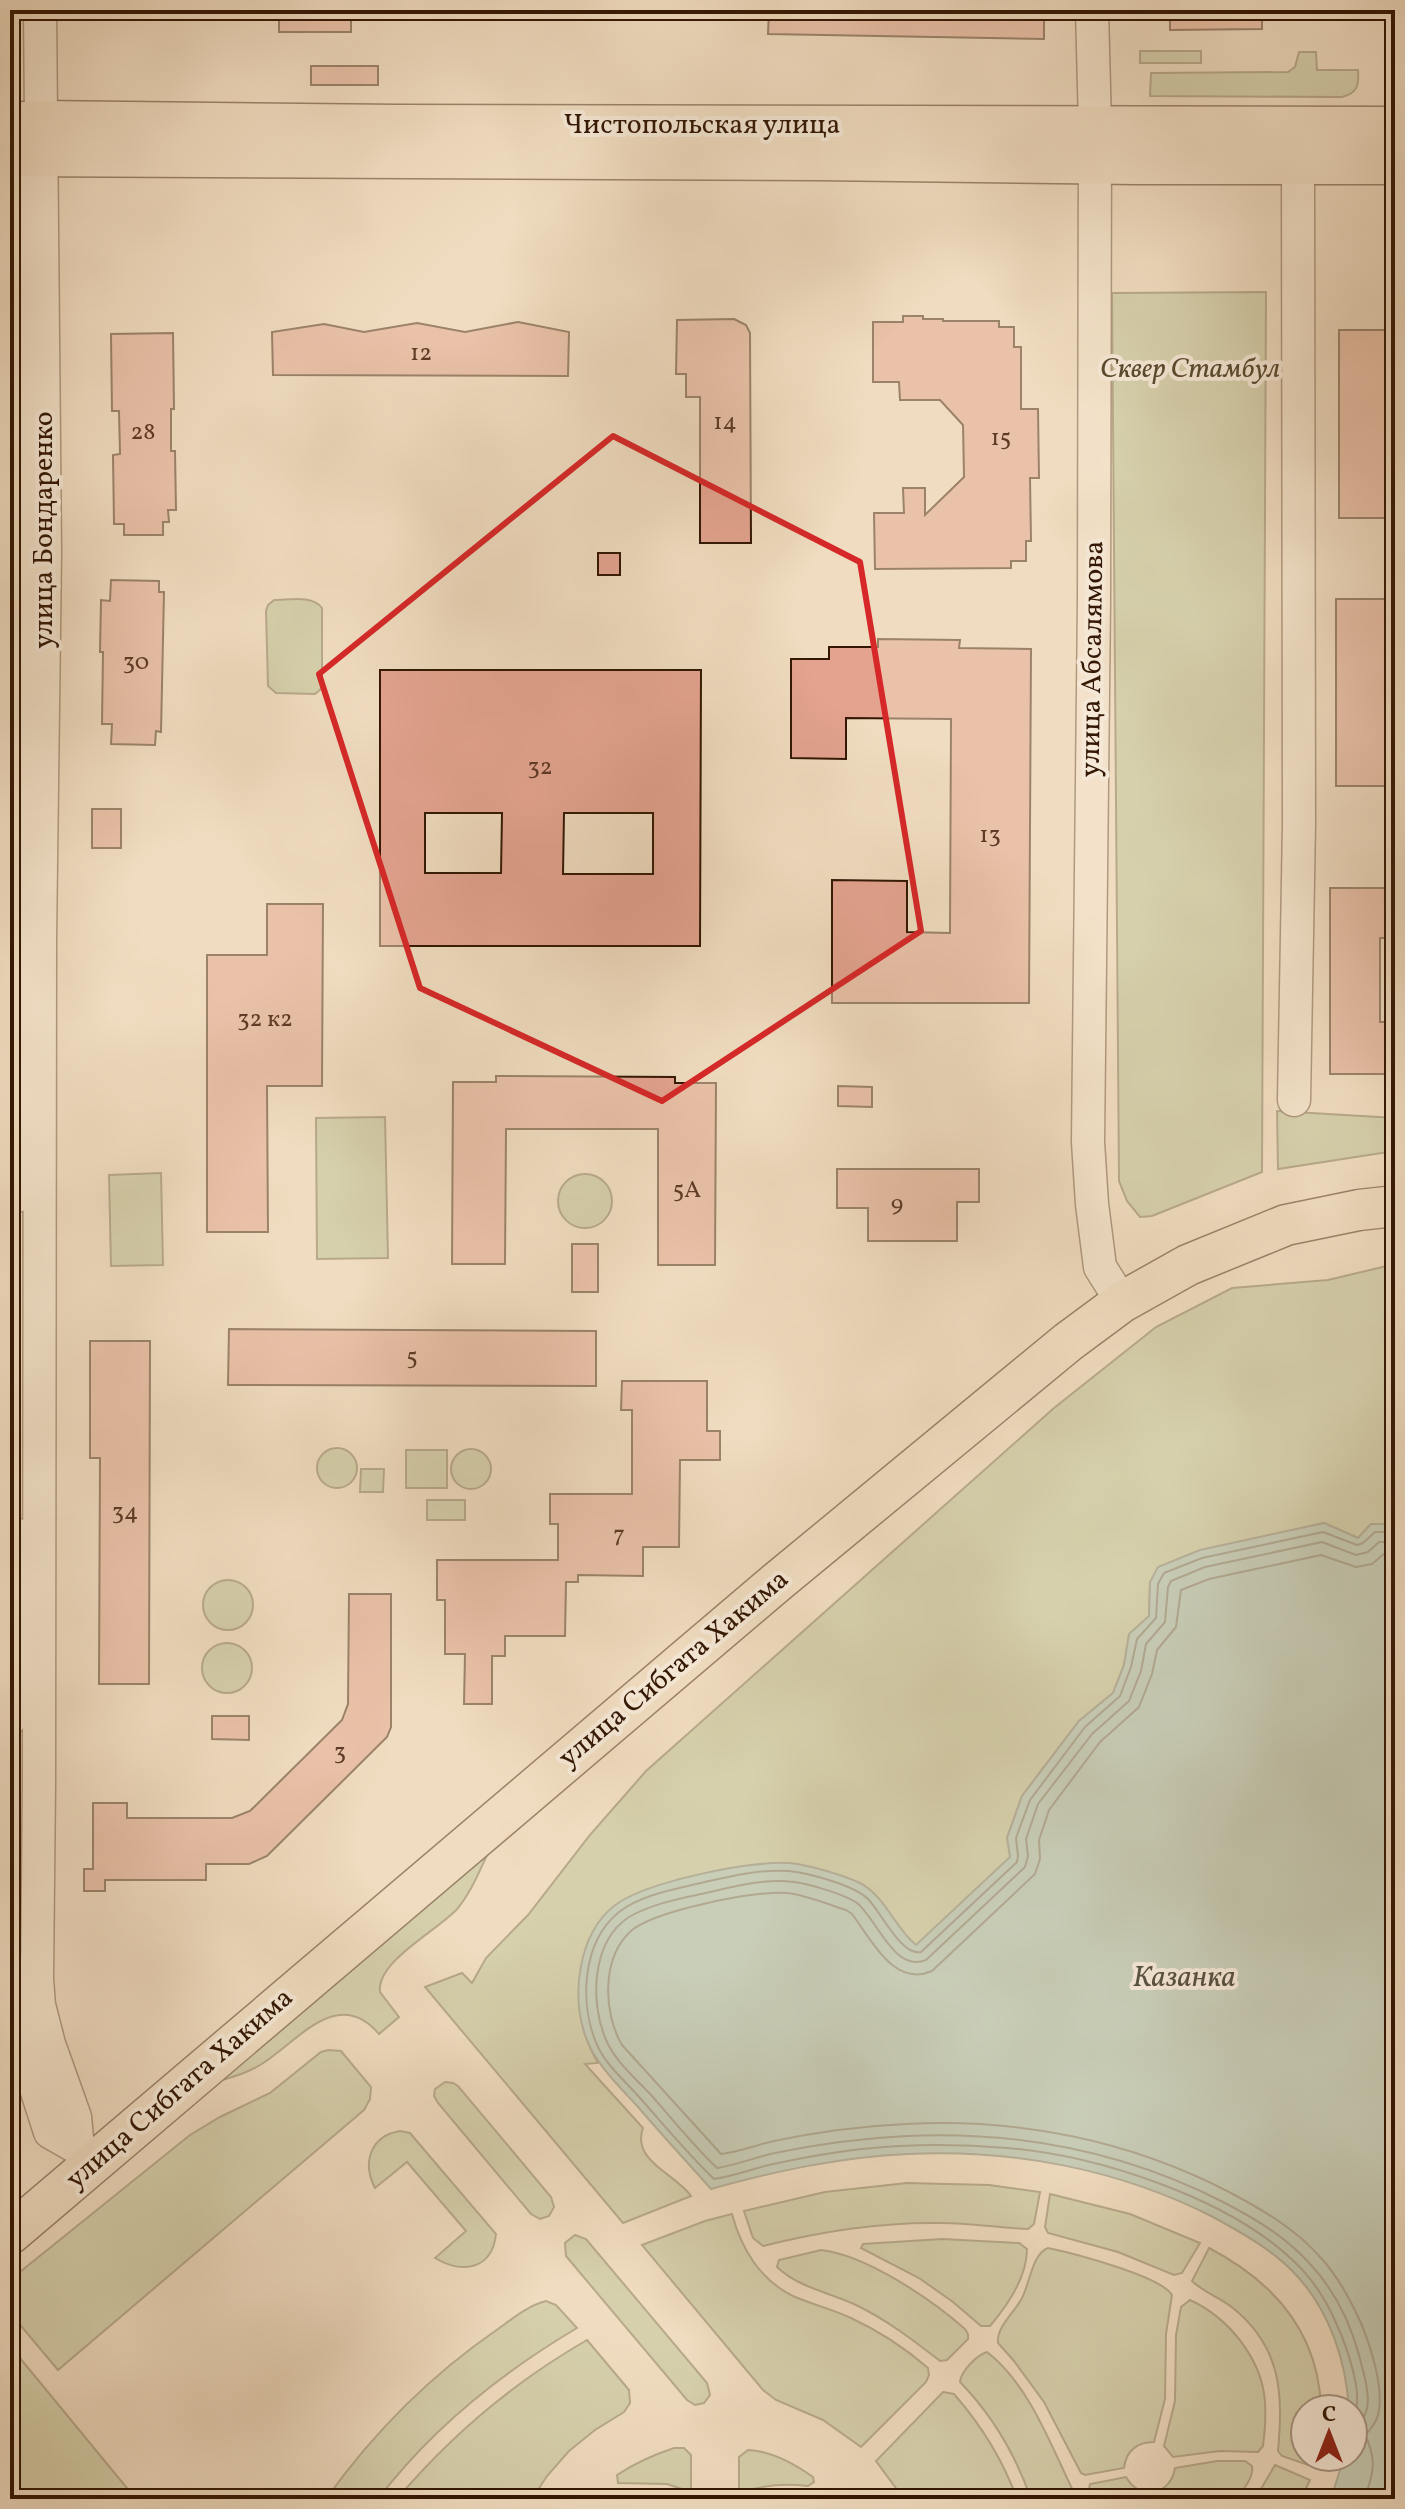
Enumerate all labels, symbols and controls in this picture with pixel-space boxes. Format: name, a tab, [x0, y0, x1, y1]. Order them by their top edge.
street label: Чистопольская улица	[564, 106, 840, 145]
house number: 12	[410, 337, 432, 371]
park label: Сквер Стамбул	[1100, 350, 1280, 389]
house number: 14	[713, 406, 737, 440]
street label: улица Бондаренко	[25, 411, 64, 649]
house number: 28	[130, 416, 156, 450]
house number: 15	[991, 422, 1011, 456]
street label: улица Абсалямова	[1071, 540, 1115, 778]
house number: 30	[123, 646, 149, 680]
house number: 32	[527, 751, 553, 785]
house number: 13	[979, 819, 1001, 853]
house number: 32 к2	[237, 1003, 293, 1037]
house number: 5А	[673, 1174, 701, 1208]
house number: 9	[891, 1188, 903, 1222]
house number: 5	[406, 1341, 418, 1375]
house number: 34	[112, 1496, 138, 1530]
house number: 7	[613, 1519, 625, 1553]
street label: улица Сибгата Хакима	[550, 1561, 798, 1777]
house number: 3	[334, 1736, 346, 1770]
water label: Казанка	[1132, 1957, 1236, 1999]
street label: улица Сибгата Хакима	[58, 1979, 302, 2199]
north arrow	[1289, 2393, 1369, 2473]
text: С	[1322, 2400, 1336, 2431]

